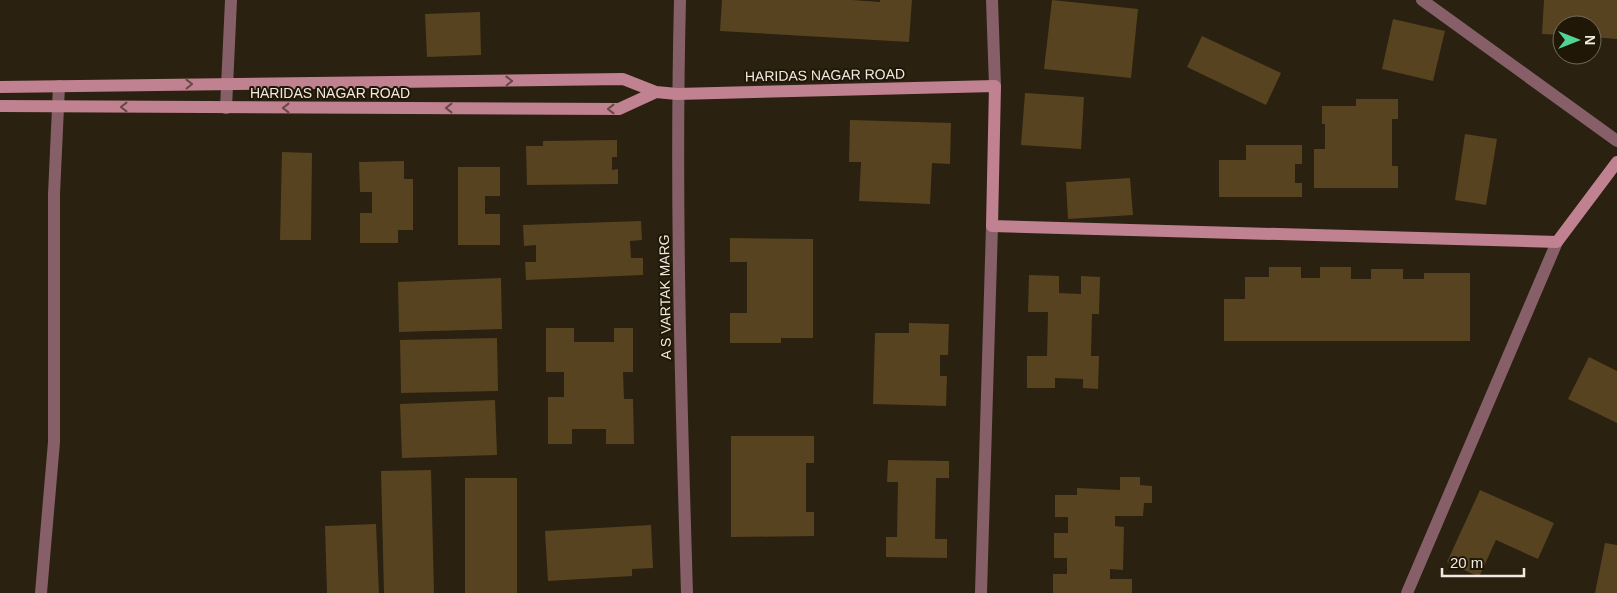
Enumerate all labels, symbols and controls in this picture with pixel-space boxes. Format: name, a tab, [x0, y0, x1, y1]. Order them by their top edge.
north arrow	[1552, 15, 1602, 65]
text: N	[1582, 35, 1598, 45]
street label: HARIDAS NAGAR ROAD	[745, 66, 905, 84]
one-way arrow	[505, 76, 513, 86]
one-way arrow	[185, 79, 193, 90]
street label: HARIDAS NAGAR ROAD	[250, 85, 410, 101]
one-way arrow	[119, 102, 127, 112]
one-way arrow	[282, 103, 290, 113]
one-way arrow	[444, 103, 452, 113]
one-way arrow	[607, 104, 614, 114]
street label: A S VARTAK MARG	[656, 234, 674, 360]
scale bar	[1442, 546, 1524, 578]
text: 20 m	[1450, 554, 1483, 571]

